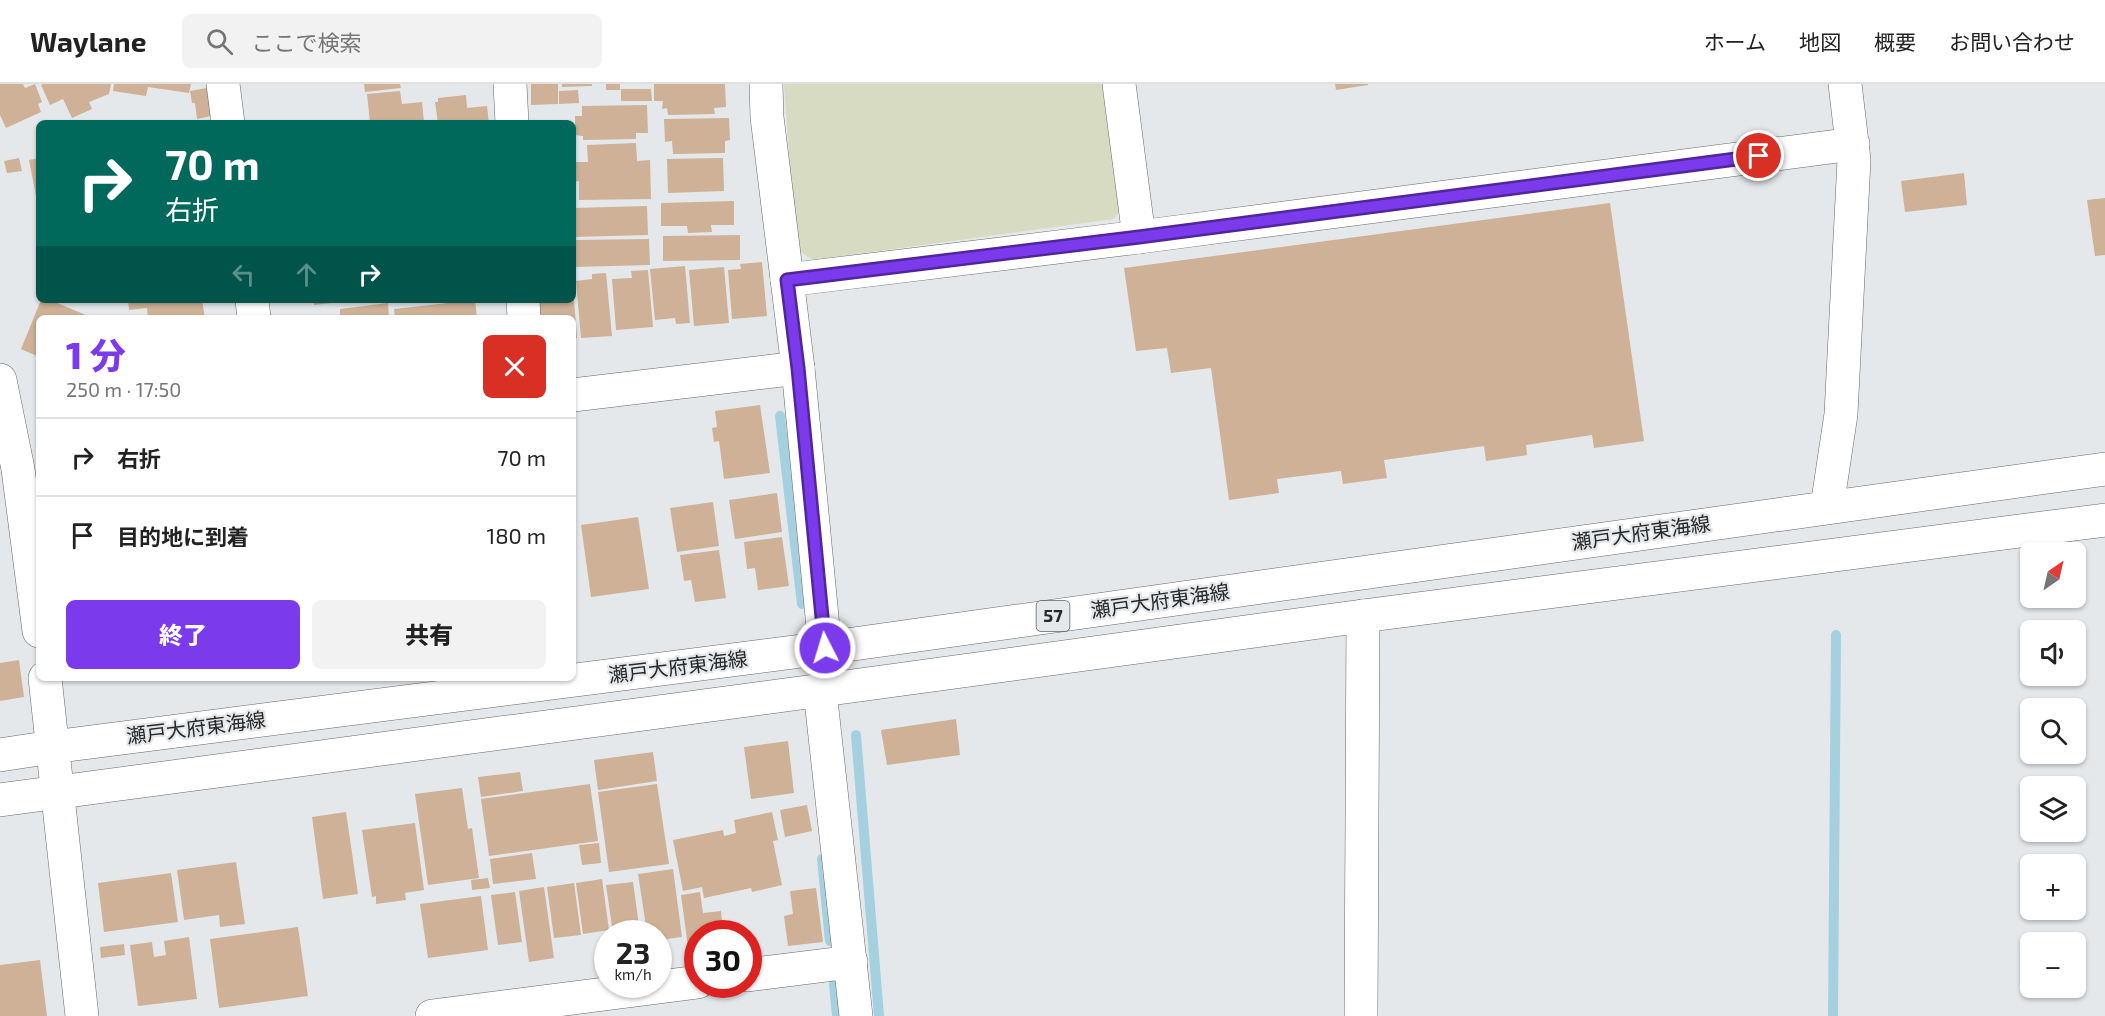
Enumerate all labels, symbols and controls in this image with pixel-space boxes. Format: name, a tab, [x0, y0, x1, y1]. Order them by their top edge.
search box	[182, 14, 602, 68]
text: Waylane	[30, 24, 146, 58]
icon: search	[203, 25, 236, 58]
text: ここで検索	[251, 29, 361, 55]
text: ホーム	[1704, 29, 1766, 54]
text: 地図	[1799, 29, 1841, 54]
text: 概要	[1874, 29, 1916, 54]
text: お問い合わせ	[1949, 29, 2075, 54]
pin	[1733, 130, 1784, 181]
text: 70 m	[165, 138, 260, 188]
icon: arrive	[1742, 139, 1775, 172]
icon: right	[66, 144, 144, 222]
text: 右折	[165, 193, 219, 225]
icon: left	[227, 258, 260, 291]
icon: ahead	[290, 258, 323, 291]
icon: right	[353, 258, 386, 291]
text: 1 分	[66, 333, 126, 376]
button: close	[483, 335, 546, 398]
text: 250 m · 17:50	[66, 377, 181, 401]
icon: right	[66, 441, 99, 474]
text: 70 m	[497, 444, 546, 470]
text: 右折	[117, 445, 161, 471]
street label: 瀬戸大府東海線	[1570, 510, 1712, 554]
icon: arrive	[66, 519, 99, 552]
text: 180 m	[486, 522, 546, 548]
text: 目的地に到着	[117, 523, 249, 549]
north arrow	[2020, 542, 2086, 608]
map controls	[2020, 542, 2086, 998]
street label: 瀬戸大府東海線	[1089, 578, 1231, 622]
button: 終了	[66, 600, 300, 669]
button: 共有	[312, 600, 546, 669]
road number: 57	[1036, 601, 1070, 631]
position arrow	[793, 616, 857, 680]
button: sound	[2020, 620, 2086, 686]
street label: 瀬戸大府東海線	[607, 646, 749, 686]
button: search	[2020, 698, 2086, 764]
street label: 瀬戸大府東海線	[125, 707, 267, 747]
button: layers	[2020, 776, 2086, 842]
button: +	[2020, 854, 2086, 920]
speed limit sign: 30	[684, 920, 762, 998]
button: −	[2020, 932, 2086, 998]
text: 23	[616, 934, 650, 970]
text: km/h	[614, 965, 652, 983]

